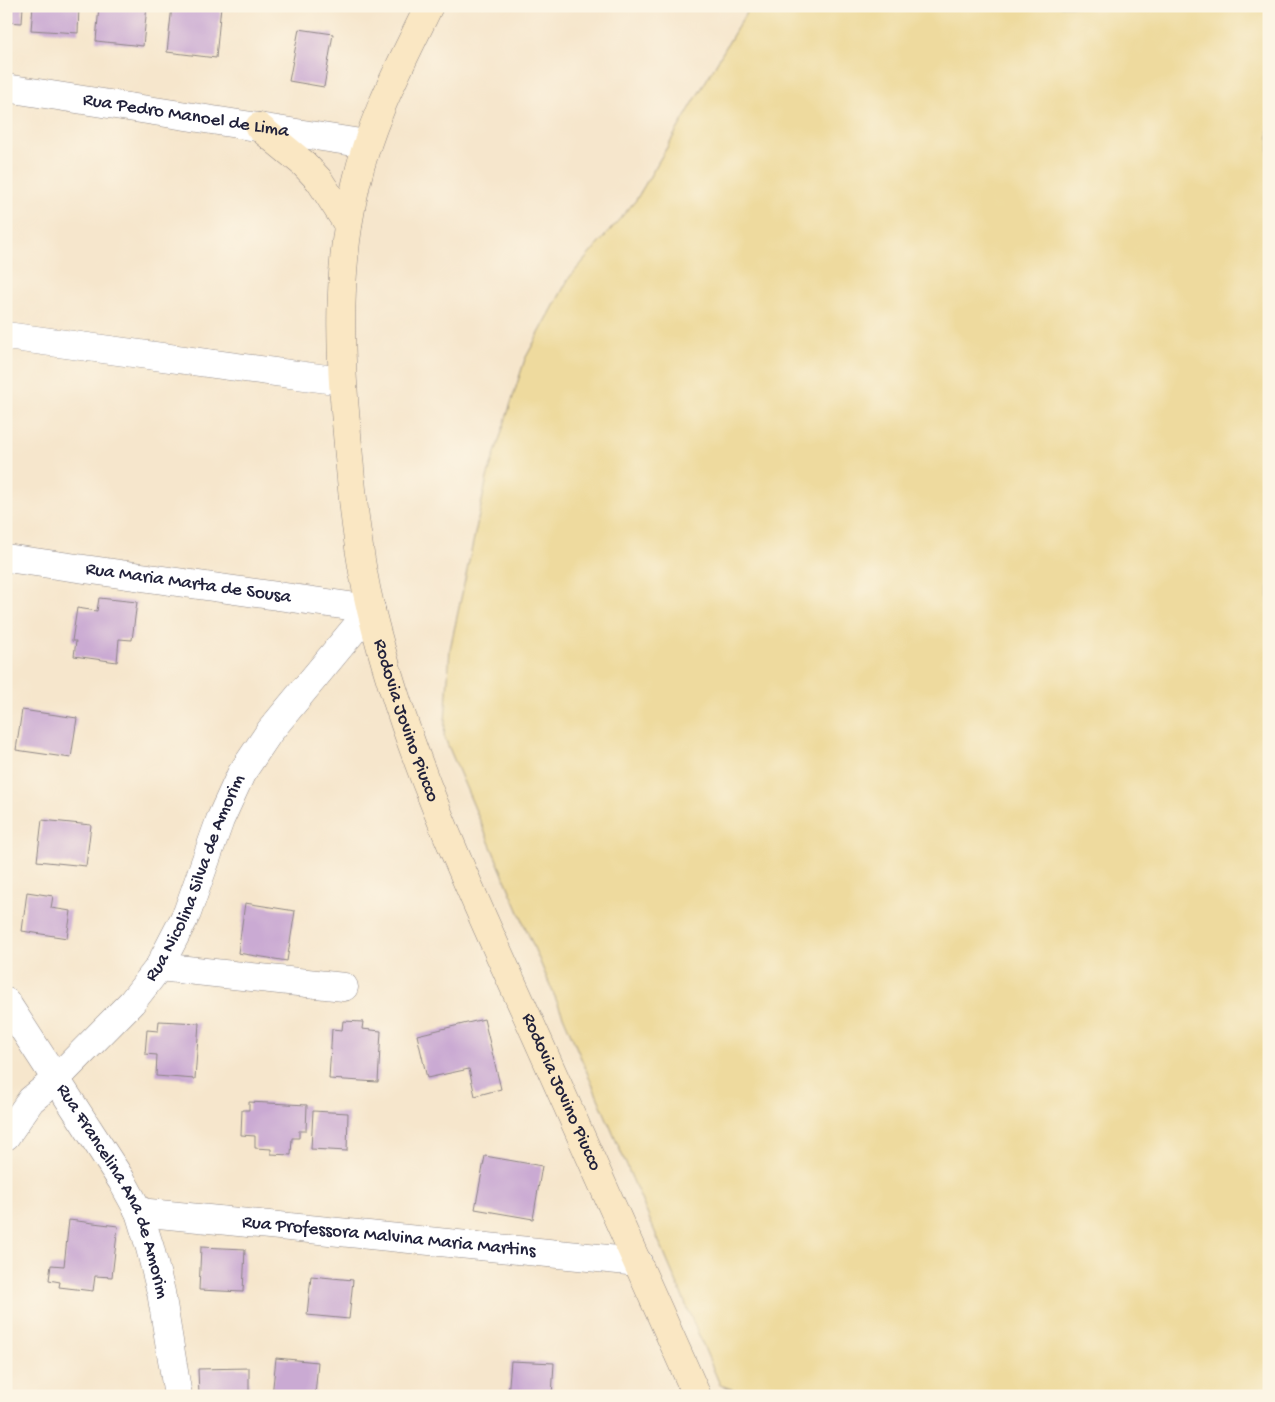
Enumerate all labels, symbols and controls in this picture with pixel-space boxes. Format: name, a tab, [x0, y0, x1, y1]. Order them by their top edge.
street label: Rua Pedro Manoel de Lima	[81, 89, 292, 143]
street label: Rua Maria Marta de Sousa	[84, 558, 294, 609]
street label: Rodovia Jovino Piucco	[368, 637, 444, 806]
street label: Rua Nicolina Silva de Amorim	[140, 770, 251, 987]
street label: Rodovia Jovino Piucco	[516, 1010, 607, 1175]
street label: Rua Francelina Ana de Amorim	[51, 1079, 174, 1302]
street label: Rua Professora Malvina Maria Martins	[241, 1211, 538, 1263]

